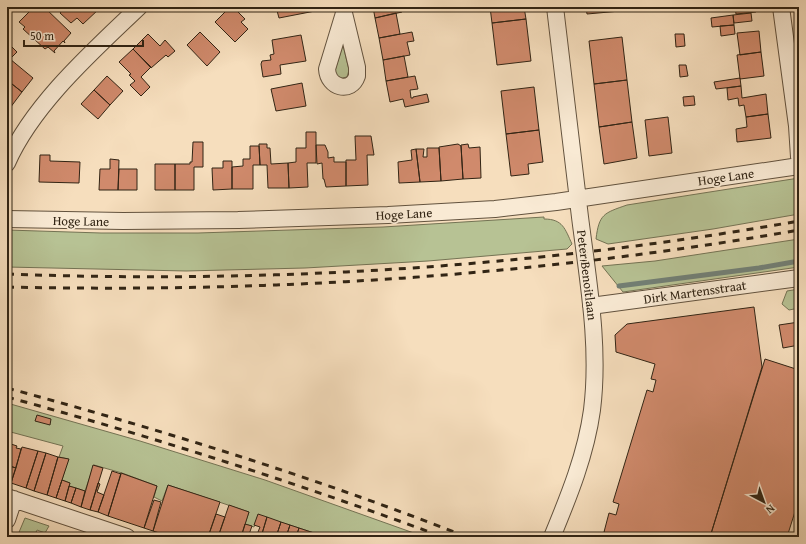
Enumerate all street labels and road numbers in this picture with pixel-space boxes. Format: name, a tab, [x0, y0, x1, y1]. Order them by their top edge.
street label: Hoge Lane	[697, 164, 755, 190]
street label: Hoge Lane	[375, 203, 433, 225]
street label: Hoge Lane	[53, 211, 109, 231]
street label: Peter Benoitlaan	[572, 229, 602, 322]
street label: Dirk Martensstraat	[642, 275, 748, 309]

